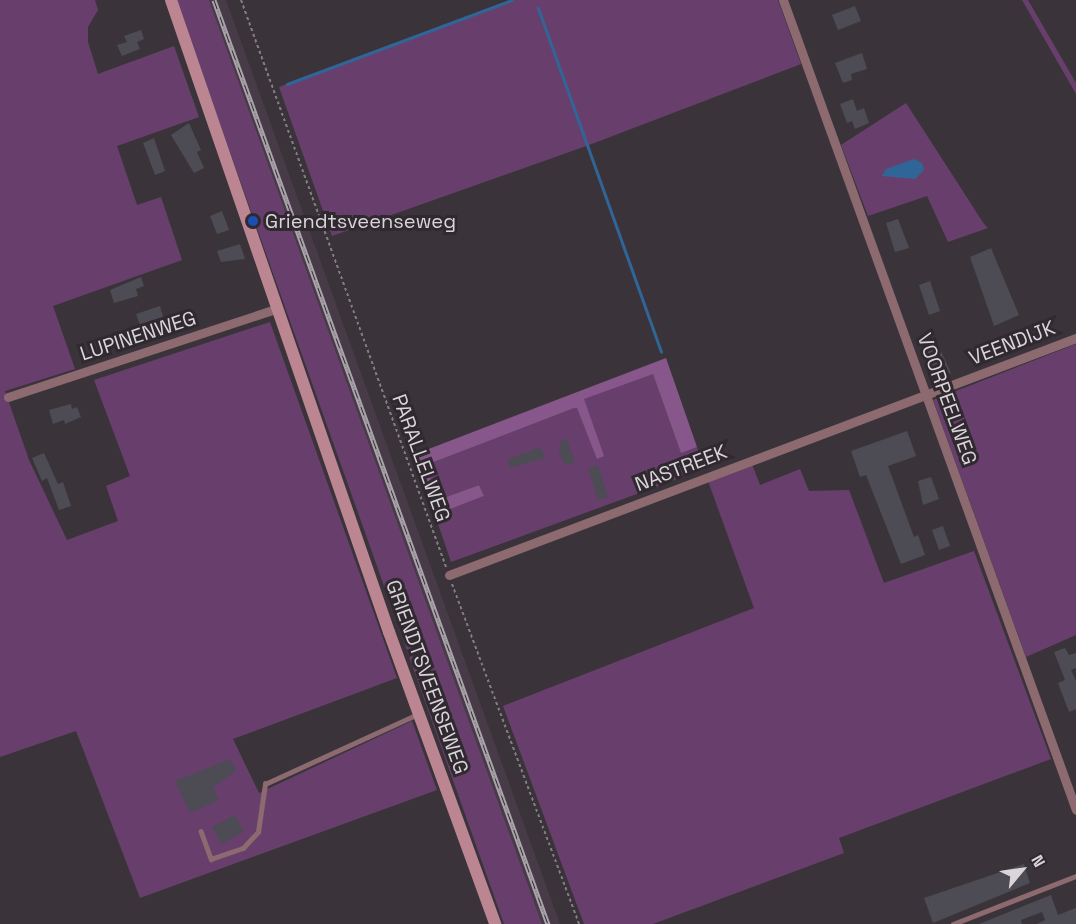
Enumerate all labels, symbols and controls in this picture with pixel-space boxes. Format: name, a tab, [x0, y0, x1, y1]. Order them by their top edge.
place label: Griendtsveenseweg	[265, 209, 456, 233]
marker: Griendtsveenseweg	[246, 214, 260, 228]
street label: LUPINENWEG	[77, 306, 199, 366]
street label: VEENDIJK	[966, 316, 1058, 370]
street label: VOORPEELWEG	[912, 330, 982, 468]
street label: PARALLELWEG	[387, 391, 455, 525]
street label: NASTREEK	[632, 439, 730, 497]
street label: GRIENDTSVEENSEWEG	[381, 577, 473, 777]
north arrow	[992, 840, 1052, 900]
text: N	[1026, 851, 1050, 871]

